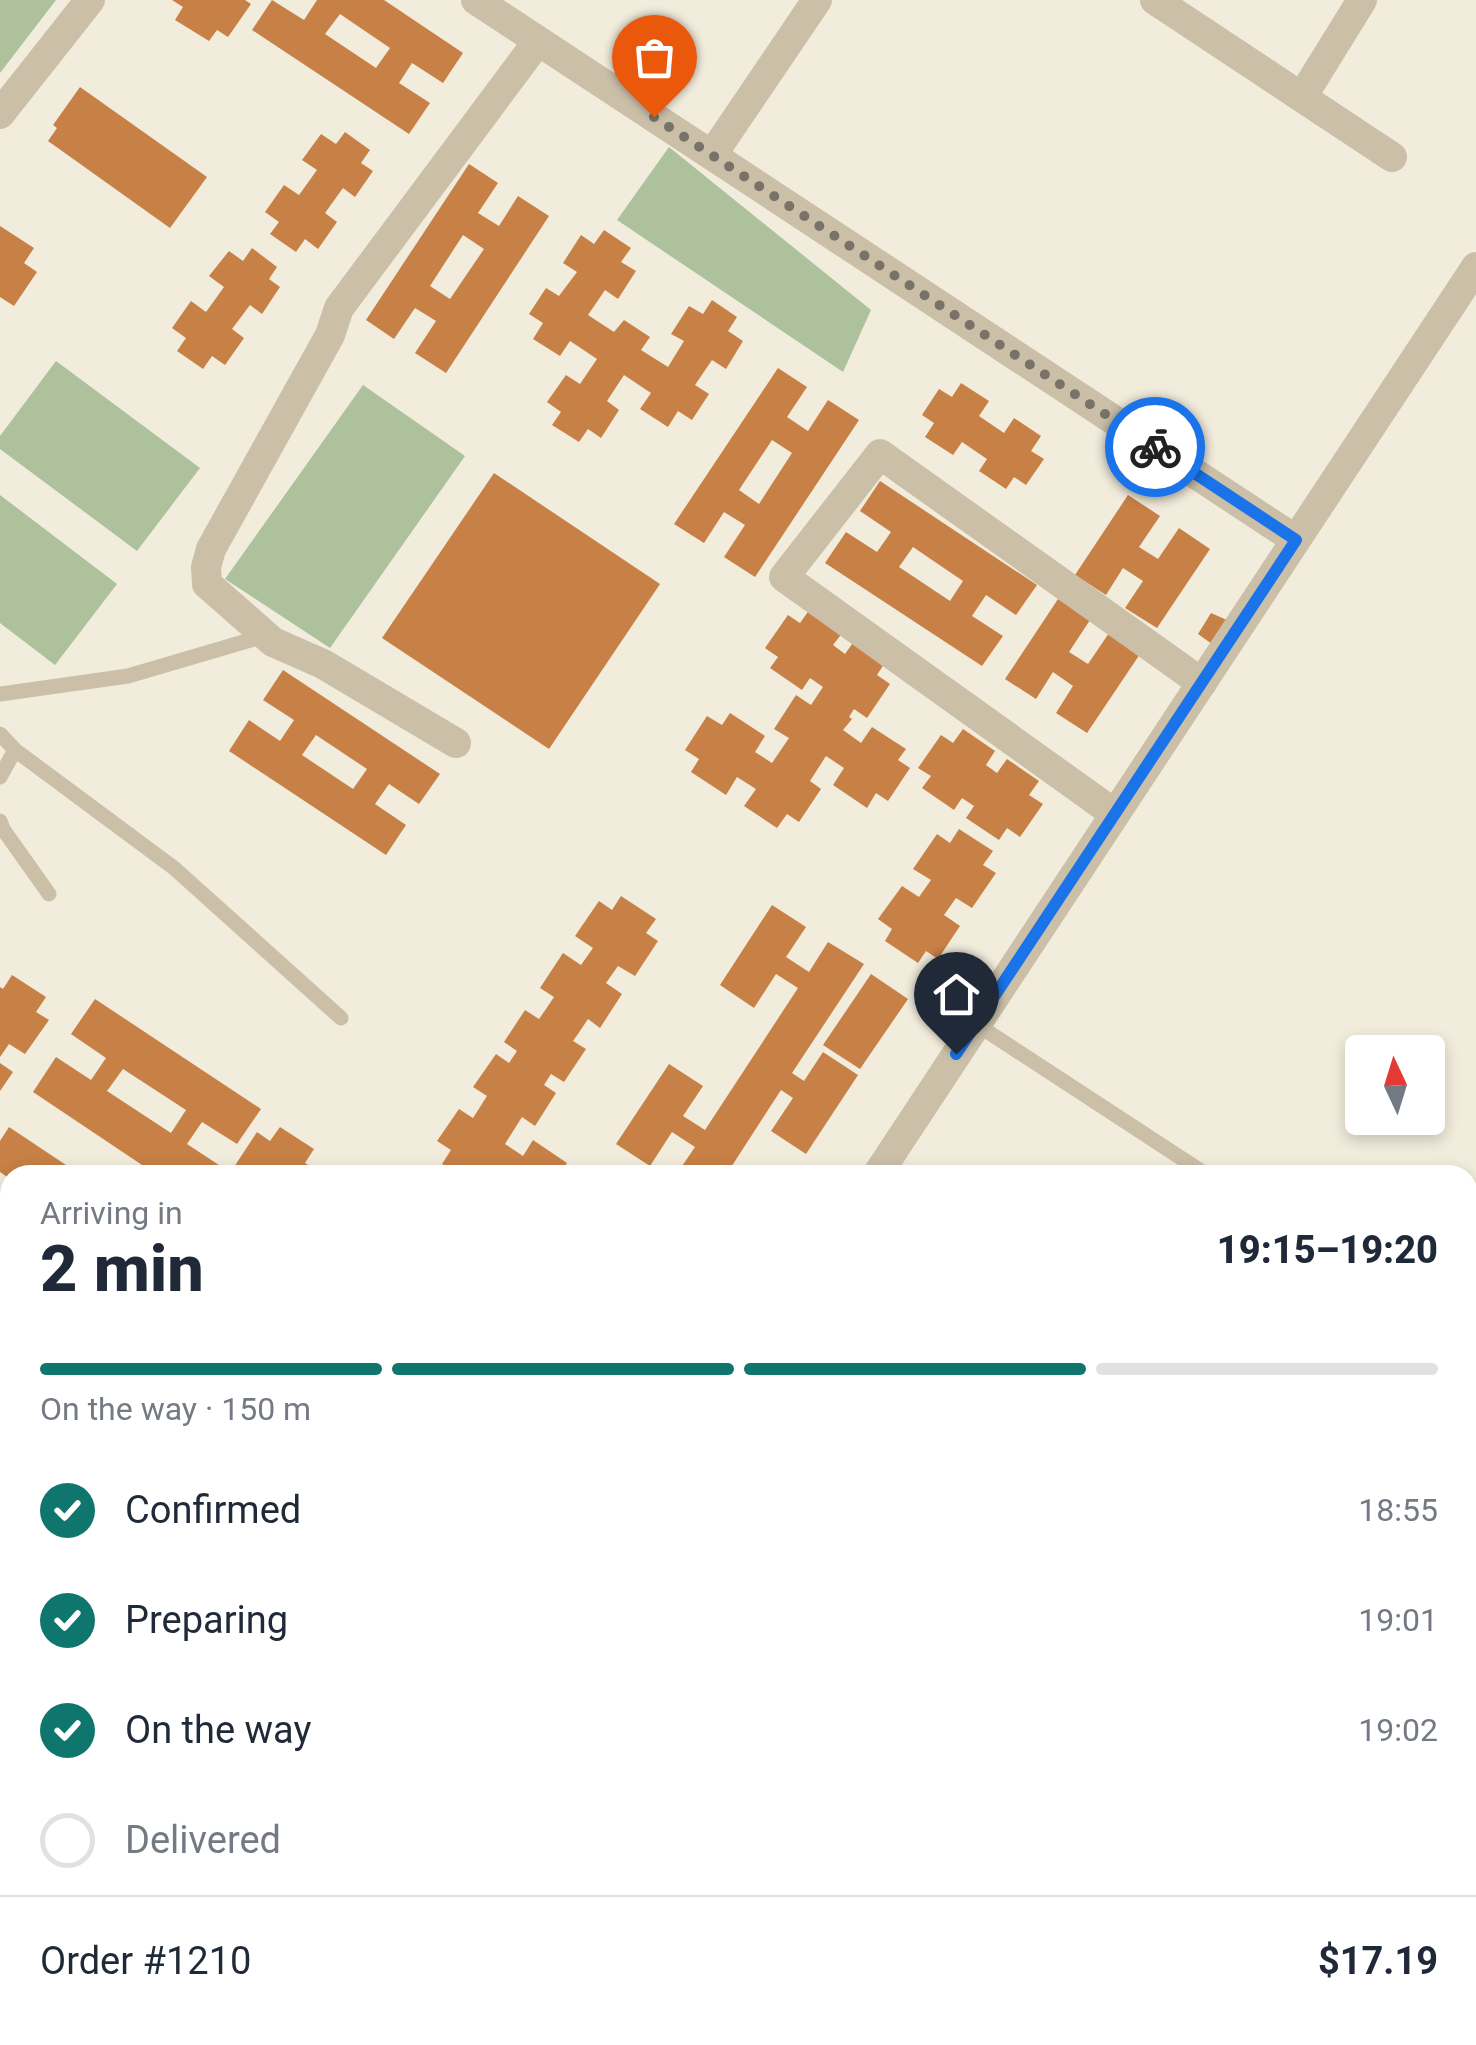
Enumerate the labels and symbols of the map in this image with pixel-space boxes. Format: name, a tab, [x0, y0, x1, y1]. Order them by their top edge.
pin	[612, 15, 697, 118]
courier	[1105, 397, 1205, 497]
pin	[914, 952, 999, 1055]
north arrow	[1345, 1035, 1445, 1135]

